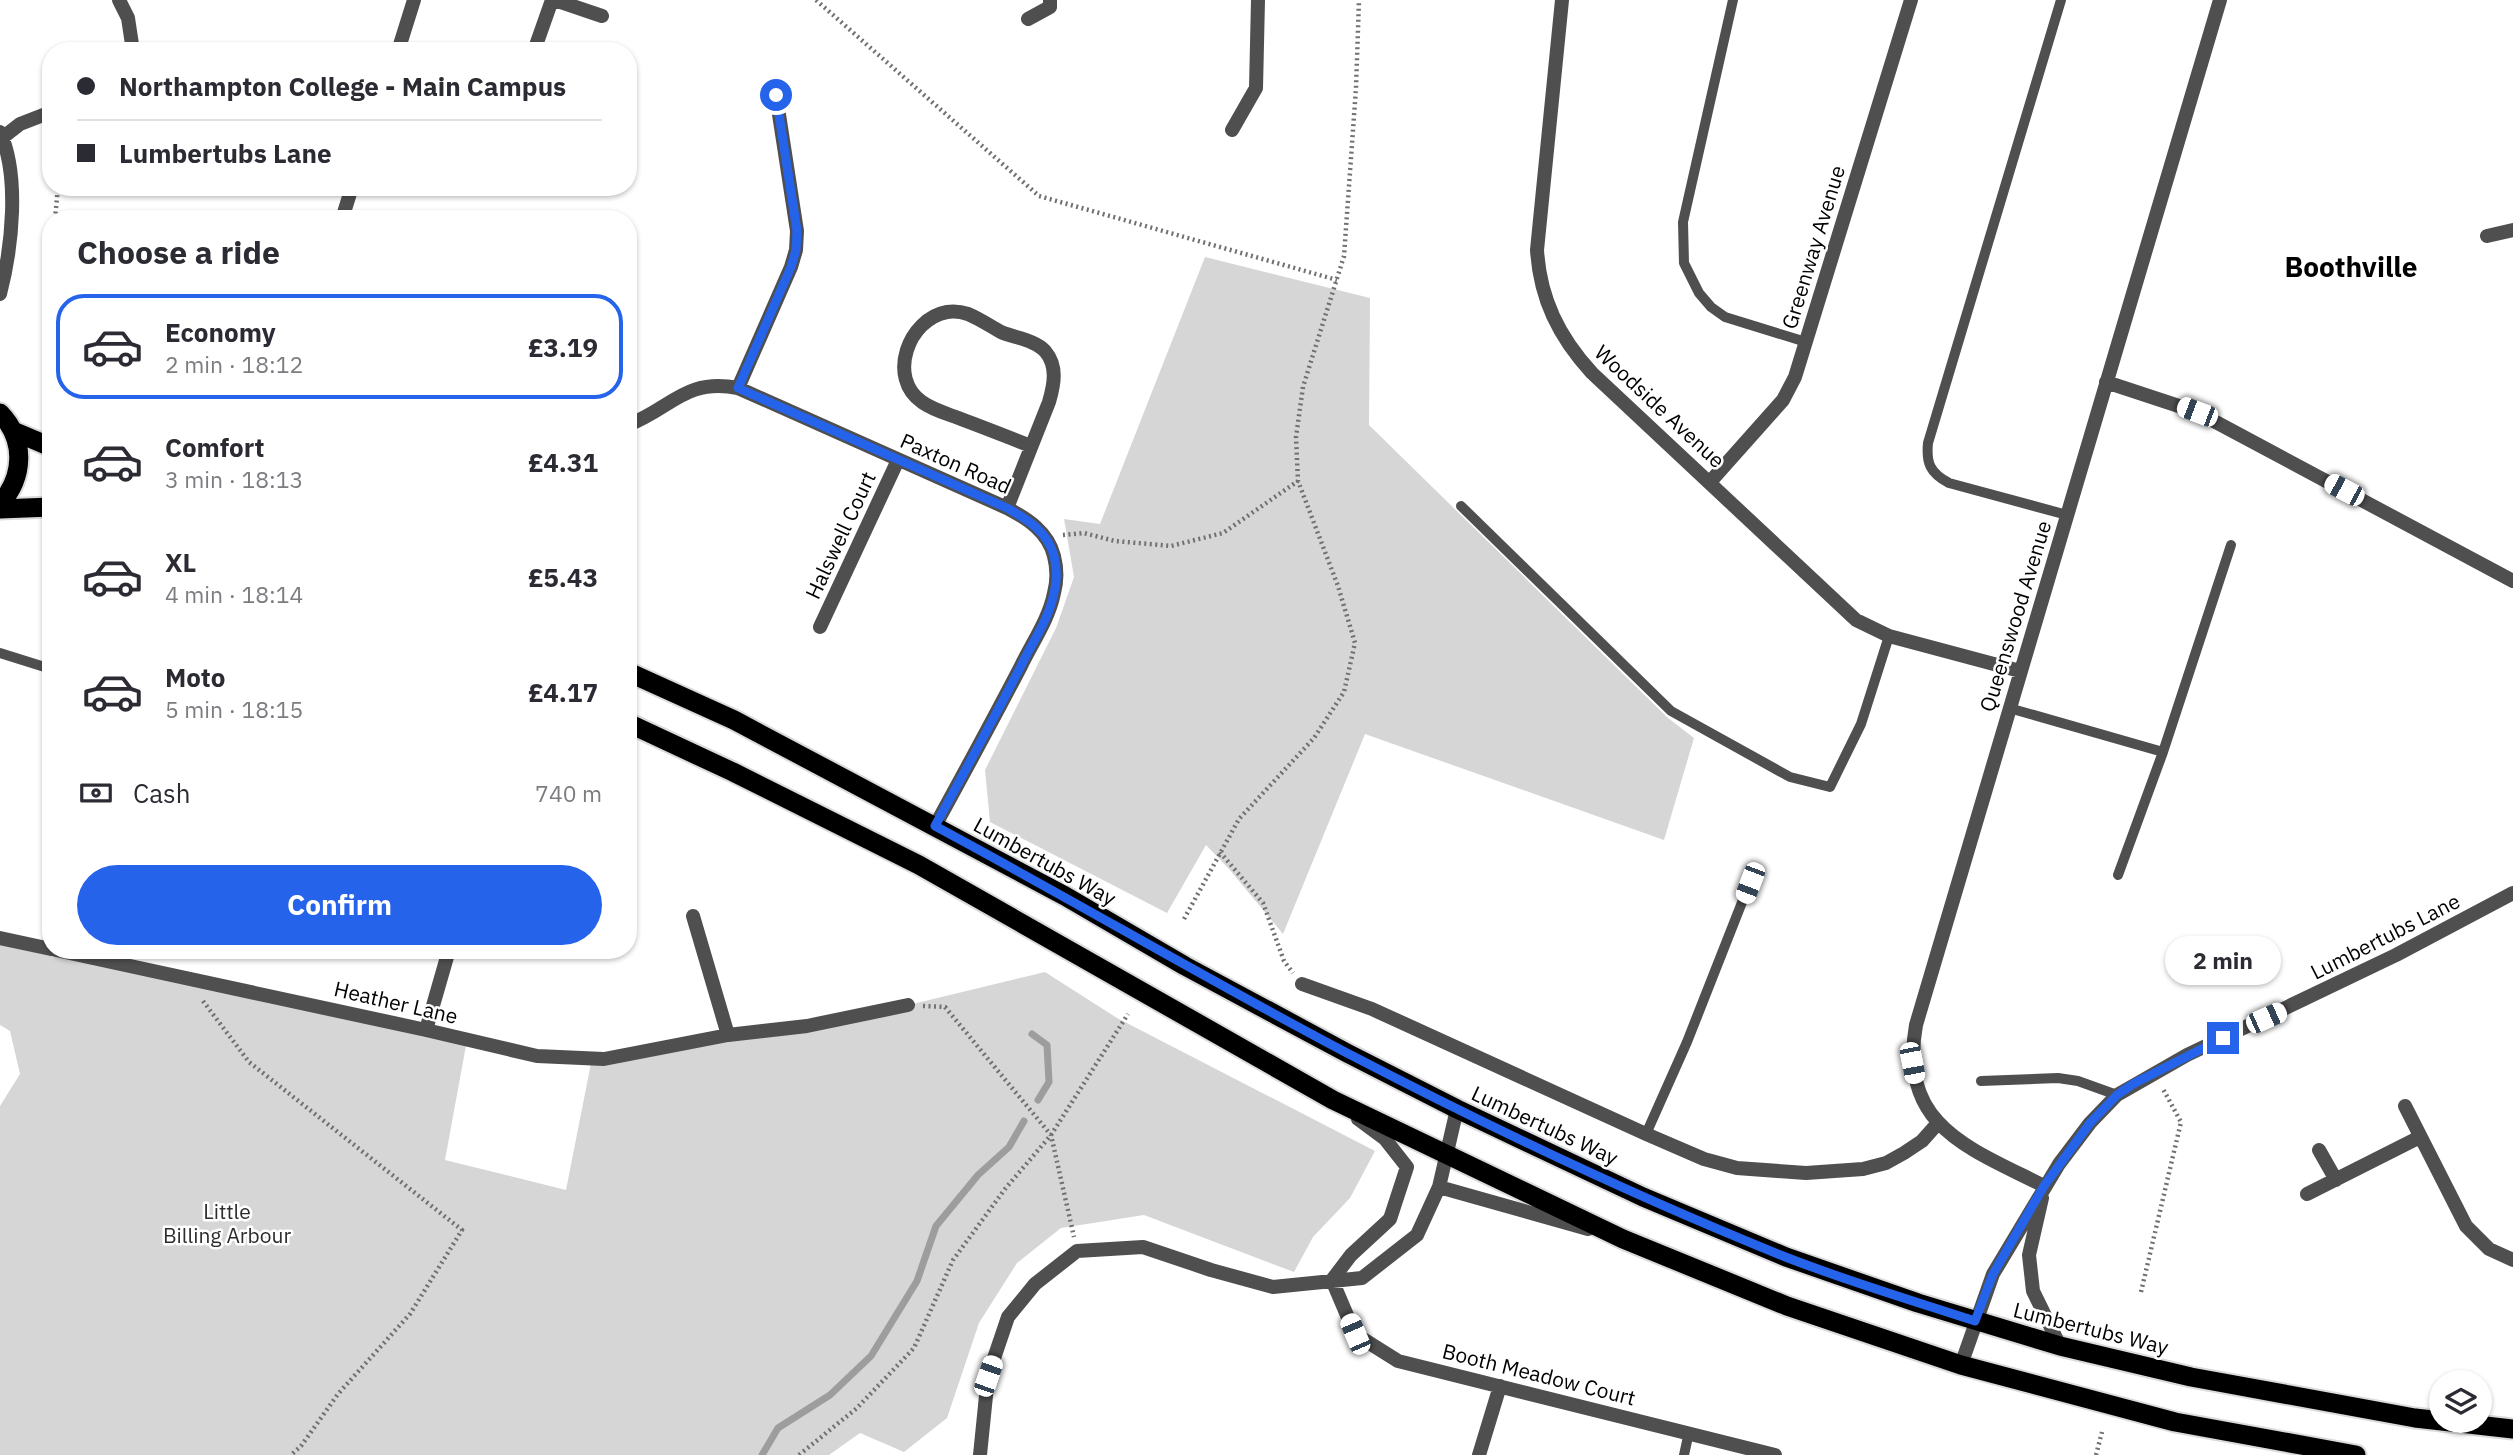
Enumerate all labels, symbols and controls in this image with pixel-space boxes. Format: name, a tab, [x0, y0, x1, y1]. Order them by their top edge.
text: Northampton College - Main Campus	[119, 69, 566, 103]
route start	[760, 79, 792, 111]
text: Lumbertubs Lane	[119, 136, 332, 170]
street label: Greenway Avenue	[1775, 162, 1851, 332]
text: Choose a ride	[77, 231, 280, 273]
district label: Boothville	[2285, 248, 2417, 285]
icon: car	[81, 315, 144, 378]
text: Economy	[165, 315, 276, 349]
text: £3.19	[528, 330, 598, 364]
street label: Woodside Avenue	[1589, 338, 1731, 474]
text: 2 min · 18:12	[165, 349, 303, 379]
car	[2174, 395, 2221, 429]
street label: Paxton Road	[896, 426, 1016, 500]
icon: car	[81, 430, 144, 493]
text: Comfort	[165, 430, 264, 464]
text: £4.31	[528, 445, 598, 479]
text: 3 min · 18:13	[165, 464, 303, 494]
street label: Halswell Court	[798, 467, 882, 603]
car	[2321, 471, 2368, 509]
street label: Queenswood Avenue	[1973, 517, 2057, 715]
icon: car	[81, 545, 144, 608]
text: XL	[165, 545, 196, 579]
text: £5.43	[528, 560, 598, 594]
text: 4 min · 18:14	[165, 579, 303, 609]
icon: car	[81, 660, 144, 723]
text: Moto	[165, 660, 225, 694]
text: £4.17	[528, 675, 598, 709]
text: 5 min · 18:15	[165, 694, 303, 724]
icon: cash	[77, 774, 115, 812]
text: Cash	[133, 776, 190, 810]
text: 740 m	[535, 778, 602, 808]
street label: Lumbertubs Way	[969, 810, 1122, 912]
car	[1733, 860, 1768, 906]
button: Confirm	[77, 865, 602, 945]
street label: Lumbertubs Lane	[2306, 886, 2464, 986]
callout: 2 min	[2165, 936, 2281, 986]
text: 2 min	[2193, 945, 2253, 975]
street label: Heather Lane	[331, 974, 461, 1030]
car	[2243, 1000, 2290, 1036]
route end	[2207, 1022, 2239, 1054]
car	[1898, 1040, 1927, 1086]
street label: Lumbertubs Way	[1467, 1079, 1623, 1171]
park label: Little Billing Arbour	[163, 1197, 291, 1249]
street label: Lumbertubs Way	[2011, 1295, 2172, 1361]
car	[1338, 1311, 1373, 1357]
street label: Booth Meadow Court	[1440, 1336, 1638, 1412]
car	[972, 1353, 1005, 1399]
map controls	[2429, 1370, 2492, 1433]
button: layers	[2429, 1370, 2492, 1433]

